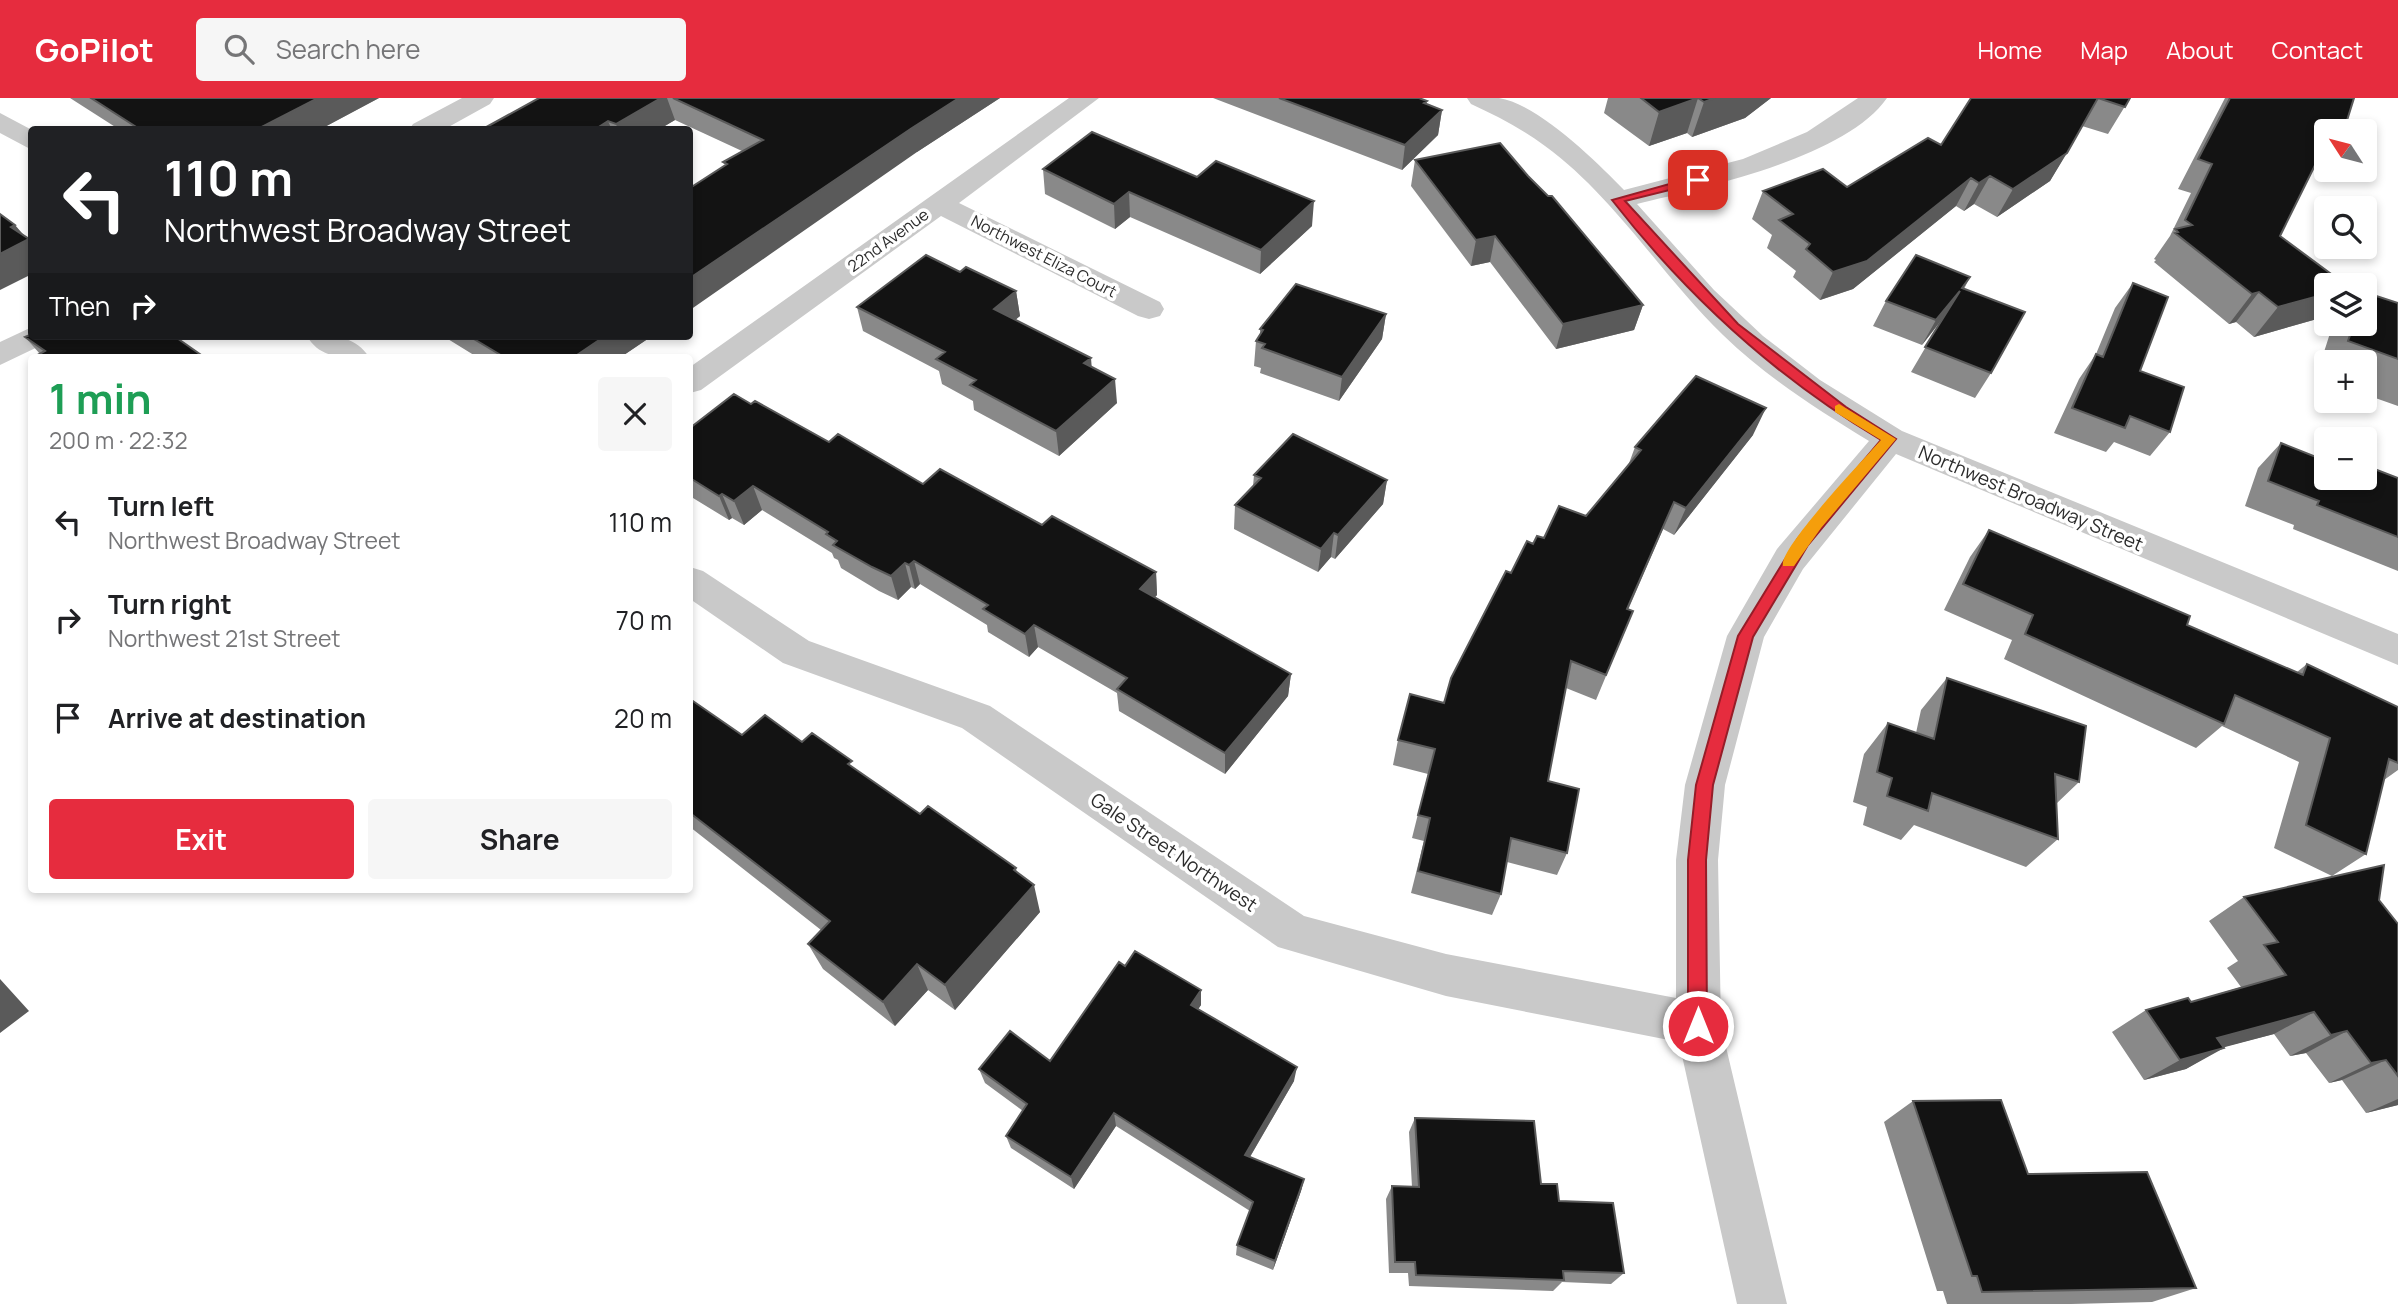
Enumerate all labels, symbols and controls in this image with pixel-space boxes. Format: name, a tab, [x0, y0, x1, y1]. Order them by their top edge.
search box	[196, 18, 686, 81]
text: GoPilot	[35, 27, 154, 72]
icon: search	[220, 30, 258, 68]
text: Search here	[276, 31, 420, 67]
text: Home	[1977, 33, 2042, 66]
text: Map	[2080, 33, 2128, 66]
text: About	[2166, 33, 2234, 66]
text: Contact	[2272, 33, 2363, 66]
north arrow	[2314, 119, 2376, 182]
map controls	[2314, 119, 2377, 490]
text: 110 m	[164, 144, 293, 211]
pin	[1668, 150, 1728, 210]
icon: left	[49, 154, 140, 245]
icon: arrive	[1679, 161, 1717, 199]
button: search	[2314, 196, 2377, 259]
street label: 22nd Avenue	[843, 203, 933, 277]
text: Northwest Broadway Street	[164, 208, 571, 252]
street label: Northwest Eliza Court	[967, 210, 1121, 302]
button: layers	[2314, 273, 2377, 336]
icon: right	[124, 287, 162, 325]
text: Then	[49, 288, 110, 324]
button: +	[2314, 350, 2377, 413]
text: 1 min	[49, 369, 152, 427]
button: close	[598, 377, 672, 451]
text: 200 m · 22:32	[49, 424, 188, 456]
button: −	[2314, 427, 2377, 490]
street label: Northwest Broadway Street	[1915, 439, 2147, 557]
text: Turn left	[108, 488, 215, 524]
icon: left	[49, 503, 87, 541]
text: 110 m	[609, 504, 672, 540]
text: Northwest Broadway Street	[108, 524, 401, 556]
text: Turn right	[108, 586, 232, 622]
icon: right	[49, 601, 87, 639]
text: 70 m	[616, 602, 672, 638]
text: Northwest 21st Street	[108, 622, 341, 654]
icon: arrive	[49, 699, 87, 737]
text: Arrive at destination	[108, 700, 366, 736]
text: 20 m	[614, 700, 672, 736]
street label: Gale Street Northwest	[1086, 786, 1262, 918]
button: Exit	[49, 799, 354, 879]
button: Share	[368, 799, 672, 879]
position arrow	[1661, 989, 1735, 1063]

